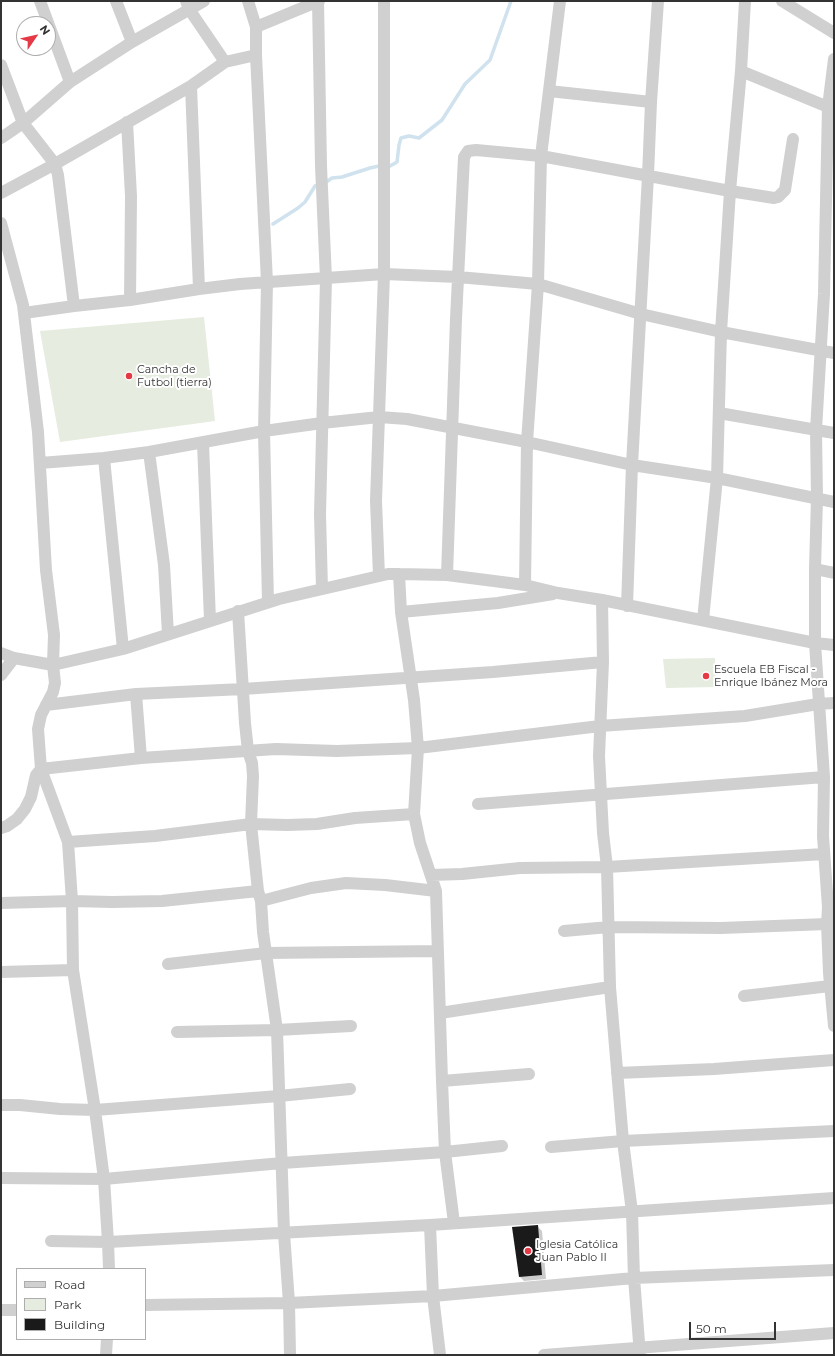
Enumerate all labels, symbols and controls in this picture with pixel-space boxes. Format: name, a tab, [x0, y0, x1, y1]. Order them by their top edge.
north arrow	[16, 16, 56, 56]
text: N	[37, 22, 53, 37]
place label: Cancha de Futbol (tierra)	[137, 363, 212, 389]
marker: Cancha de Futbol (tierra)	[124, 371, 134, 381]
place label: Escuela EB Fiscal - Enrique Ibánez Mora	[714, 663, 828, 689]
marker: Escuela EB Fiscal - Enrique Ibánez Mora	[701, 671, 711, 681]
place label: Iglesia Católica Juan Pablo II	[536, 1238, 618, 1264]
marker: Iglesia Católica Juan Pablo II	[523, 1246, 533, 1256]
legend	[16, 1268, 146, 1340]
text: Road	[54, 1277, 85, 1292]
text: Park	[54, 1297, 81, 1312]
scale bar	[691, 1314, 778, 1340]
text: Building	[54, 1317, 105, 1332]
text: 50 m	[696, 1321, 727, 1336]

